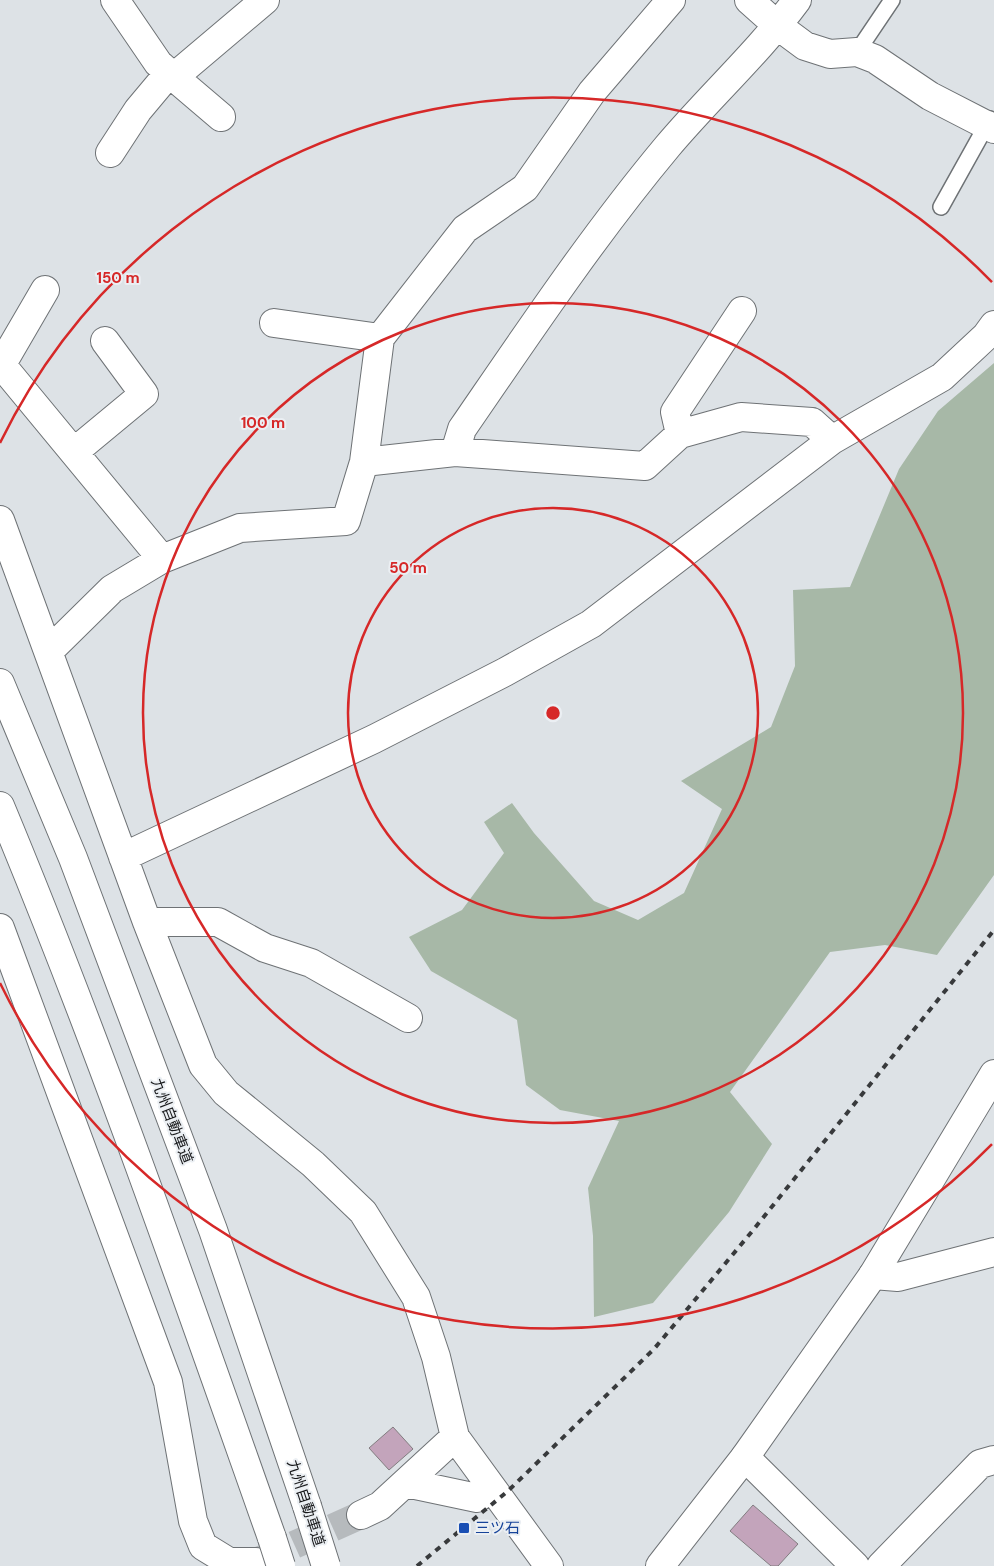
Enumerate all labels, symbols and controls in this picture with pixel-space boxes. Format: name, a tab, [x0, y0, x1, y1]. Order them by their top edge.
text: 150 m	[97, 268, 140, 288]
text: 100 m	[241, 413, 285, 433]
text: 50 m	[389, 558, 427, 578]
centre of rings	[544, 704, 562, 722]
street label: 九州自動車道	[147, 1075, 197, 1167]
street label: 九州自動車道	[283, 1457, 329, 1549]
place label: 三ツ石	[475, 1518, 520, 1538]
marker: 三ツ石	[457, 1521, 471, 1535]

